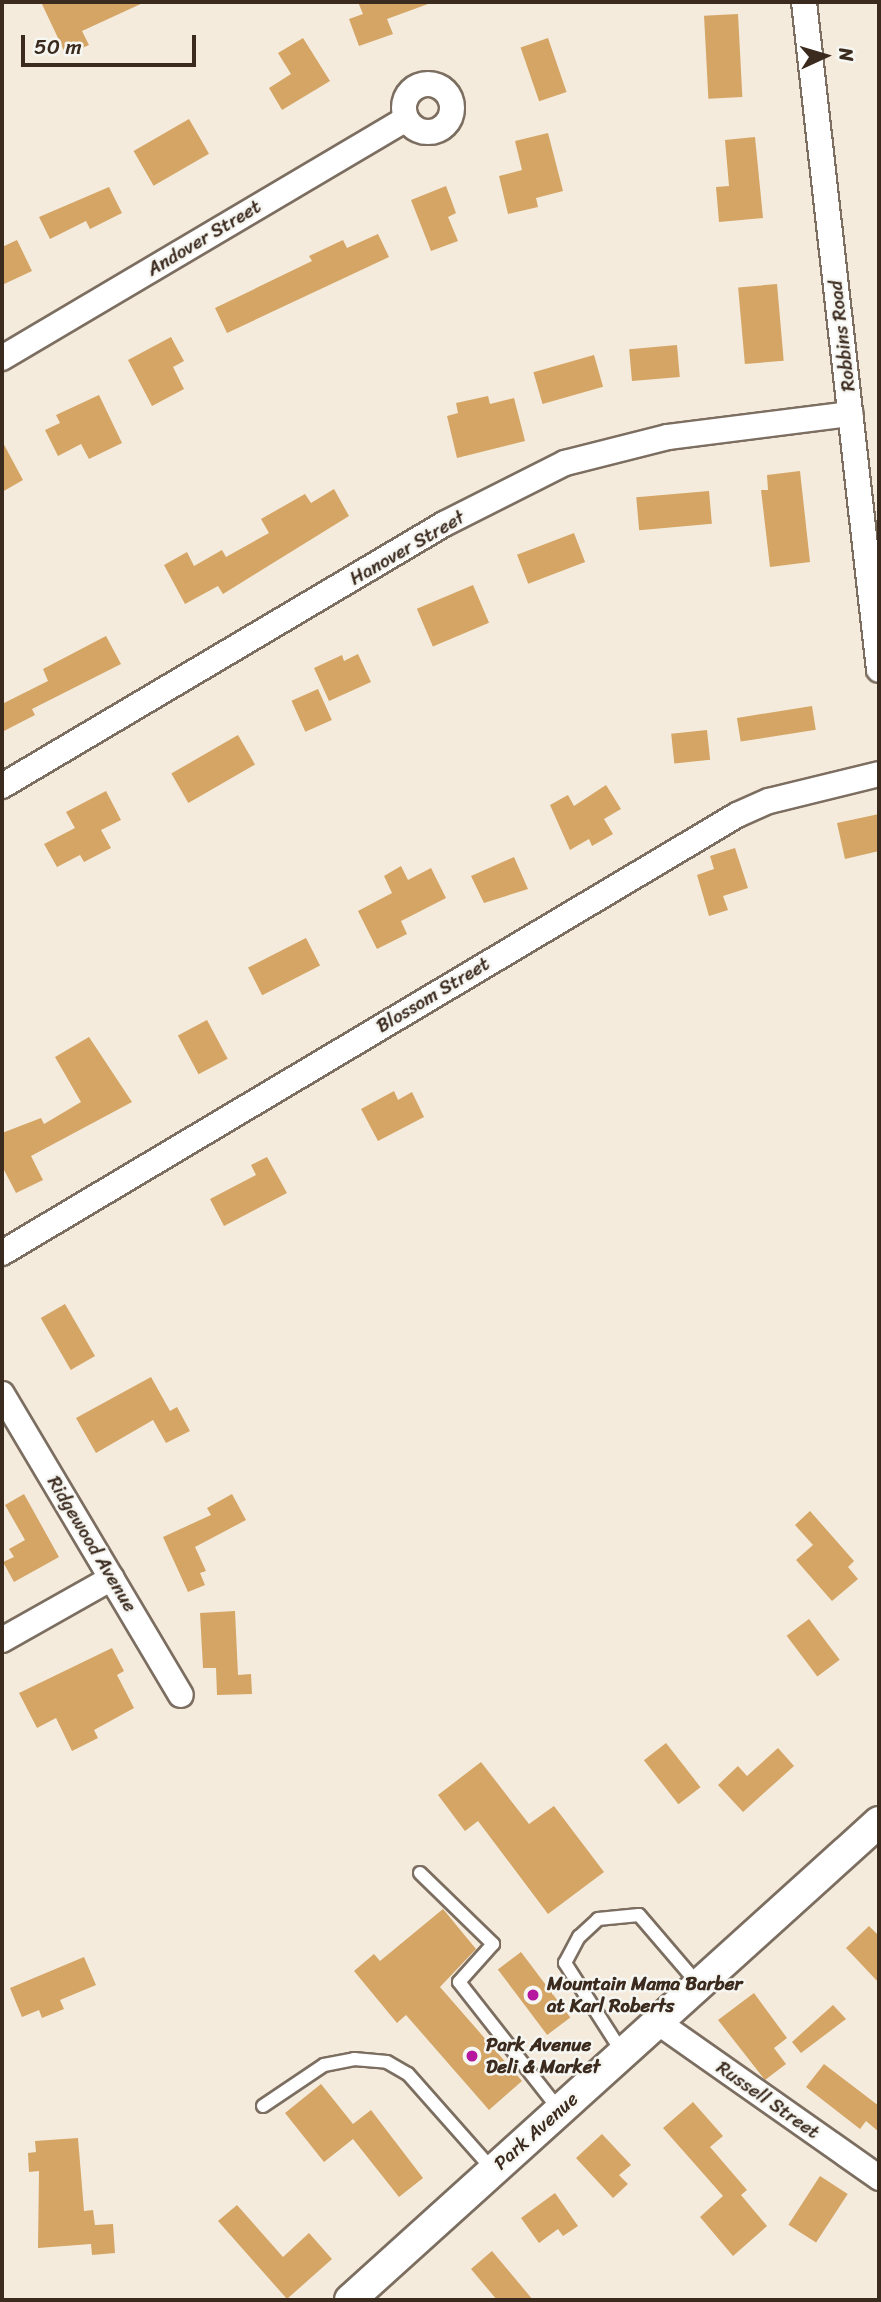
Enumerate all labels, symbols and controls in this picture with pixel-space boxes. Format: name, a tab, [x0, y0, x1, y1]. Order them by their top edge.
scale bar	[24, 21, 200, 65]
north arrow	[790, 21, 860, 91]
text: 50 m	[34, 28, 82, 66]
text: N	[830, 47, 863, 62]
street label: Andover Street	[143, 195, 265, 281]
street label: Robbins Road	[824, 279, 860, 393]
street label: Hanover Street	[346, 506, 468, 590]
street label: Blossom Street	[372, 952, 494, 1038]
street label: Ridgewood Avenue	[43, 1472, 141, 1616]
place label: Mountain Mama Barber at Karl Roberts	[547, 1973, 742, 2017]
marker: Mountain Mama Barber at Karl Roberts	[525, 1987, 541, 2003]
place label: Park Avenue Deli & Market	[486, 2034, 600, 2078]
marker: Park Avenue Deli & Market	[464, 2048, 480, 2064]
street label: Russell Street	[712, 2056, 824, 2144]
street label: Park Avenue	[490, 2088, 582, 2174]

